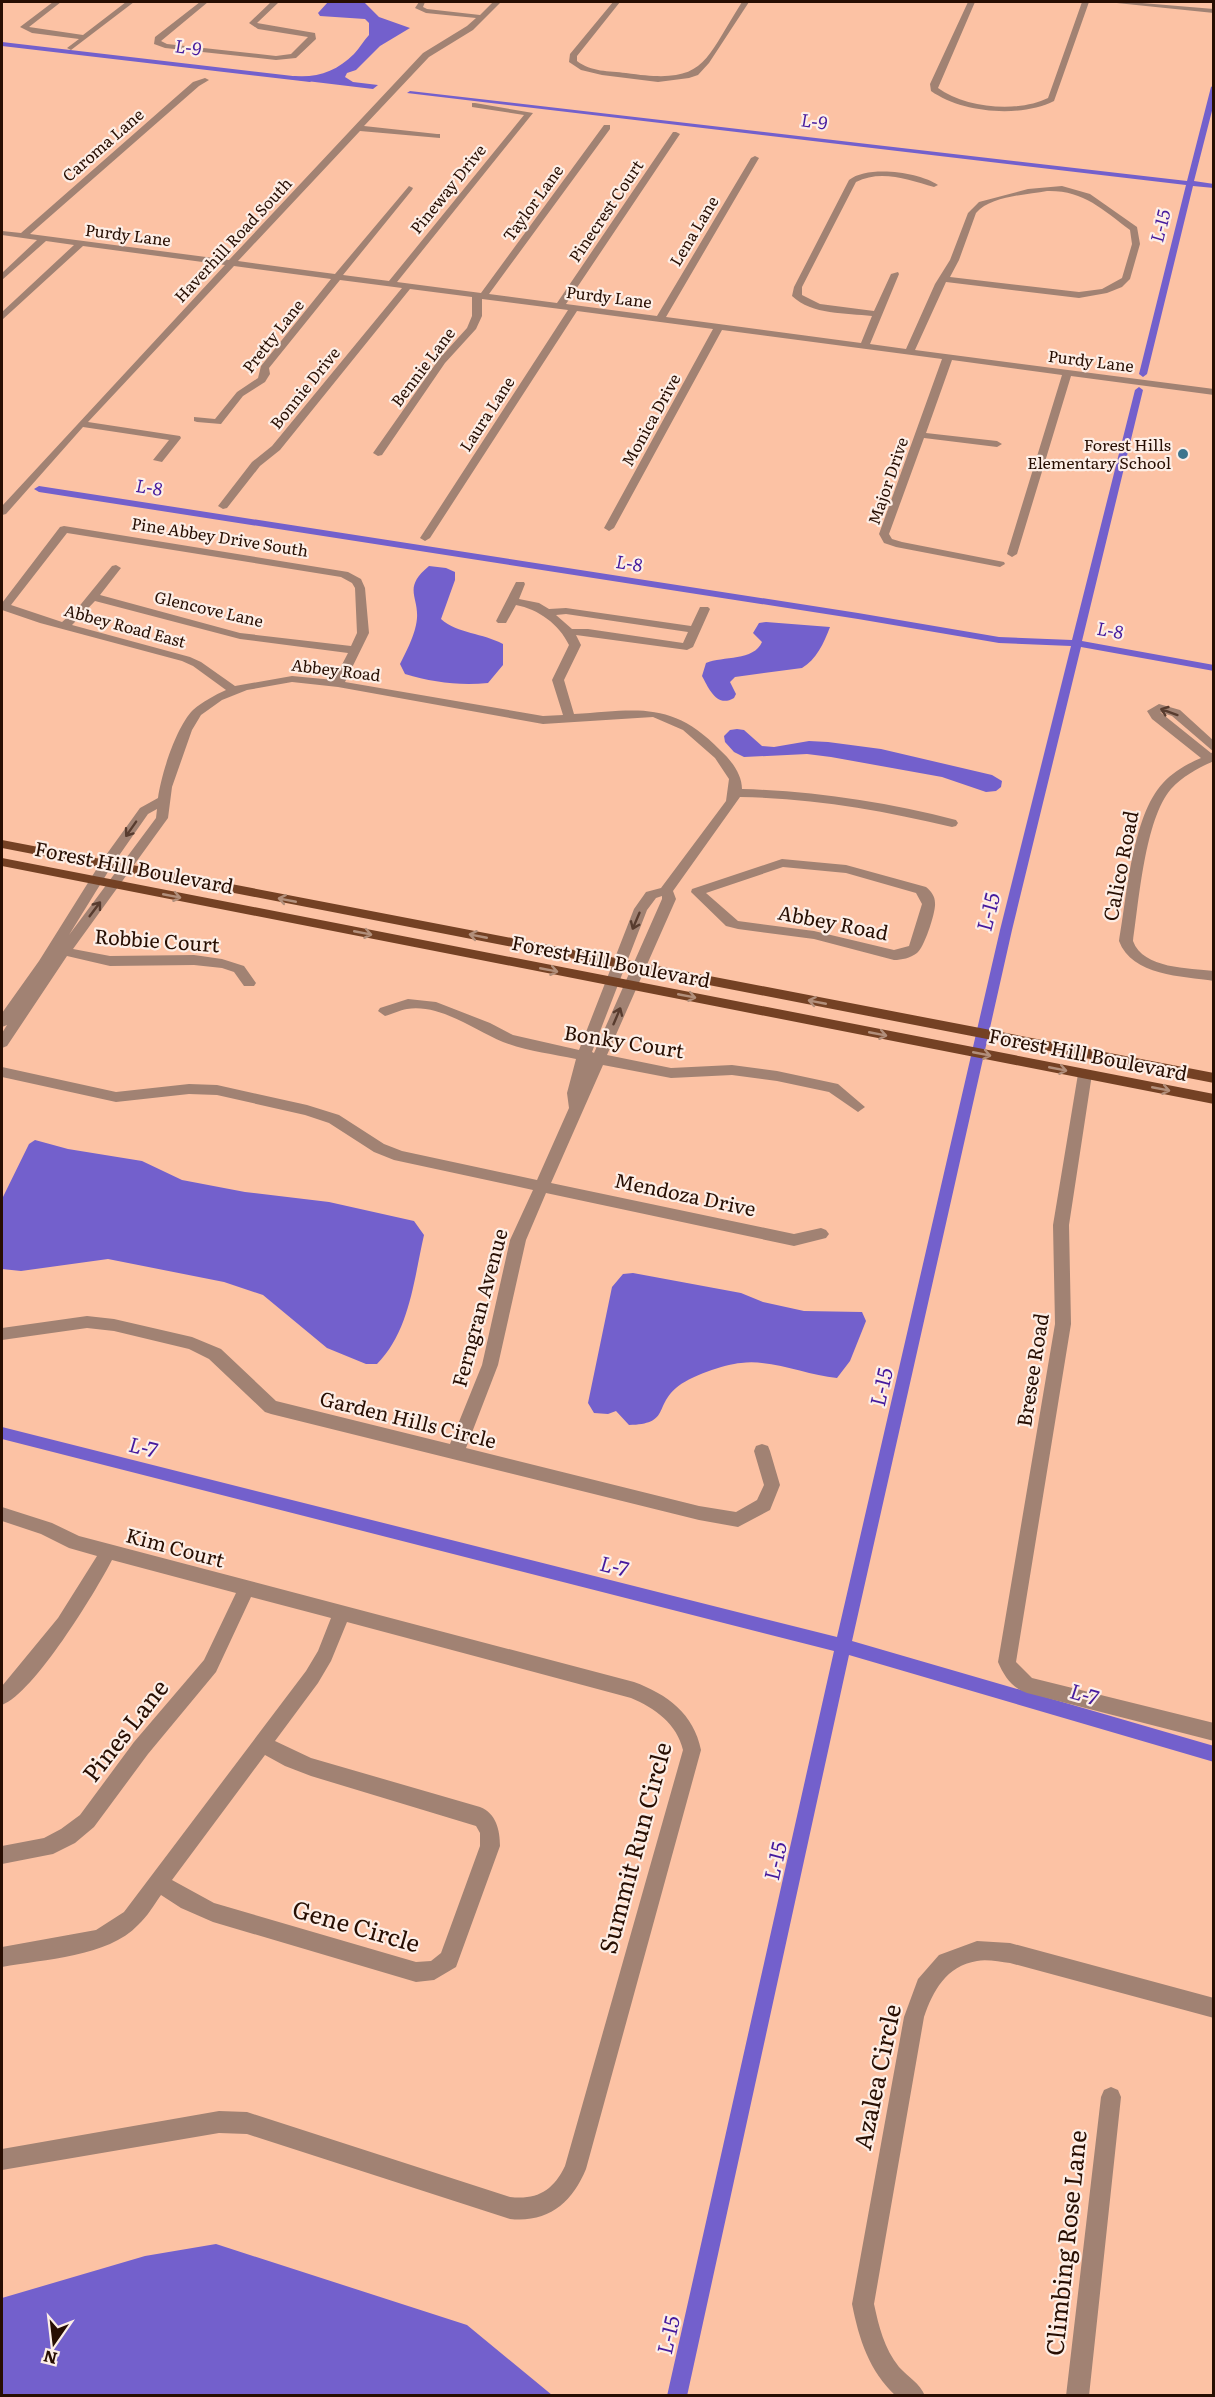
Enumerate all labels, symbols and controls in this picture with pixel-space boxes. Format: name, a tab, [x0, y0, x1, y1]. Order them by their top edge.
water label: L-9	[173, 32, 203, 62]
street label: Caroma Lane	[56, 102, 148, 186]
water label: L-9	[799, 106, 829, 136]
street label: Pineway Drive	[403, 138, 491, 238]
street label: Pinecrest Court	[562, 154, 649, 266]
street label: Taylor Lane	[496, 159, 568, 246]
street label: Haverhill Road South	[168, 171, 297, 307]
street label: Lena Lane	[663, 191, 724, 270]
water label: L-15	[1142, 206, 1177, 245]
street label: Purdy Lane	[84, 217, 172, 251]
street label: Purdy Lane	[565, 279, 653, 313]
street label: Pretty Lane	[236, 293, 309, 377]
street label: Bennie Lane	[384, 322, 460, 411]
street label: Bonnie Drive	[264, 341, 345, 434]
street label: Purdy Lane	[1047, 343, 1135, 377]
street label: Monica Drive	[615, 369, 686, 470]
street label: Laura Lane	[453, 371, 519, 456]
place label: Forest Hills Elementary School	[1027, 432, 1171, 474]
street label: Major Drive	[861, 434, 913, 528]
marker: Forest Hills Elementary School	[1176, 447, 1190, 461]
water label: L-8	[134, 471, 165, 502]
street label: Pine Abbey Drive South	[130, 510, 311, 562]
water label: L-8	[614, 547, 645, 578]
street label: Glencove Lane	[152, 584, 266, 632]
street label: Abbey Road East	[62, 597, 189, 653]
water label: L-8	[1095, 614, 1126, 645]
street label: Abbey Road	[290, 652, 382, 686]
one-way arrow	[1160, 705, 1178, 716]
street label: Calico Road	[1094, 808, 1144, 923]
one-way arrow	[125, 821, 138, 837]
street label: Forest Hill Boulevard	[32, 832, 236, 900]
water label: L-15	[967, 889, 1006, 934]
one-way arrow	[161, 891, 181, 902]
one-way arrow	[277, 894, 297, 905]
street label: Abbey Road	[775, 896, 891, 946]
one-way arrow	[89, 902, 102, 918]
one-way arrow	[630, 911, 641, 930]
street label: Robbie Court	[93, 920, 221, 958]
street label: Forest Hill Boulevard	[509, 926, 713, 994]
one-way arrow	[353, 928, 372, 939]
one-way arrow	[469, 930, 489, 941]
one-way arrow	[538, 965, 558, 976]
one-way arrow	[676, 991, 696, 1002]
one-way arrow	[808, 996, 827, 1007]
one-way arrow	[611, 1007, 623, 1025]
street label: Bonky Court	[562, 1016, 687, 1064]
street label: Forest Hill Boulevard	[986, 1019, 1190, 1087]
one-way arrow	[868, 1029, 888, 1040]
one-way arrow	[972, 1049, 991, 1060]
one-way arrow	[1048, 1064, 1068, 1075]
one-way arrow	[1151, 1084, 1171, 1095]
street label: Mendoza Drive	[612, 1163, 759, 1223]
street label: Ferngran Avenue	[442, 1225, 514, 1390]
street label: Bresee Road	[1007, 1311, 1055, 1429]
water label: L-15	[860, 1364, 899, 1409]
street label: Garden Hills Circle	[317, 1382, 500, 1454]
water label: L-7	[126, 1427, 161, 1464]
street label: Kim Court	[123, 1519, 228, 1574]
water label: L-7	[597, 1546, 632, 1583]
street label: Pines Lane	[73, 1671, 175, 1788]
water label: L-7	[1067, 1674, 1103, 1711]
street label: Summit Run Circle	[589, 1738, 679, 1957]
water label: L-15	[754, 1838, 793, 1883]
street label: Gene Circle	[289, 1890, 425, 1959]
street label: Azalea Circle	[843, 2000, 908, 2153]
street label: Climbing Rose Lane	[1035, 2128, 1094, 2357]
water label: L-15	[647, 2312, 686, 2357]
north arrow	[24, 2313, 84, 2373]
text: N	[41, 2345, 60, 2372]

